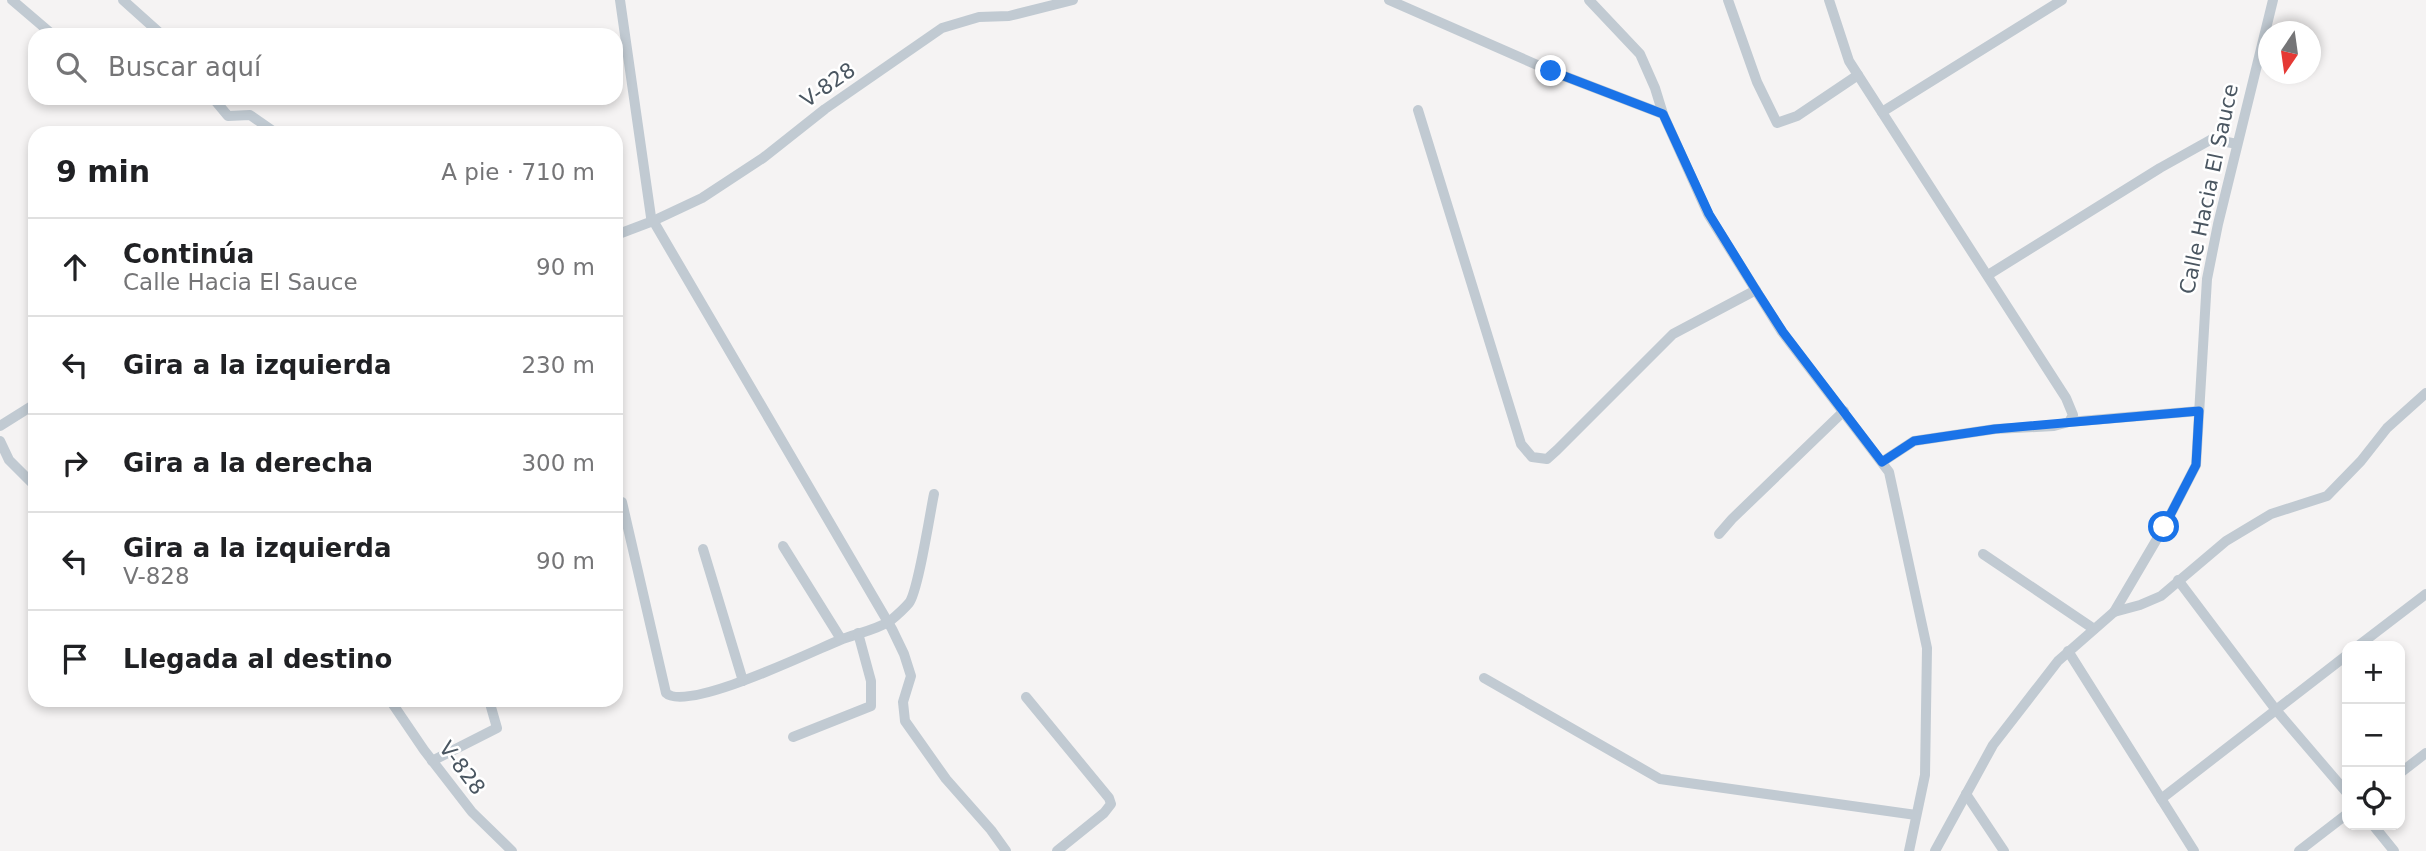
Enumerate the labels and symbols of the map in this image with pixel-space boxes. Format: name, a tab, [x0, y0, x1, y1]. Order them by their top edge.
north arrow	[2258, 21, 2321, 84]
route end	[1535, 55, 1566, 86]
street label: V-828	[796, 58, 860, 112]
street label: Calle Hacia El Sauce	[2175, 82, 2243, 296]
route start	[2148, 511, 2179, 542]
street label: V-828	[434, 737, 490, 799]

